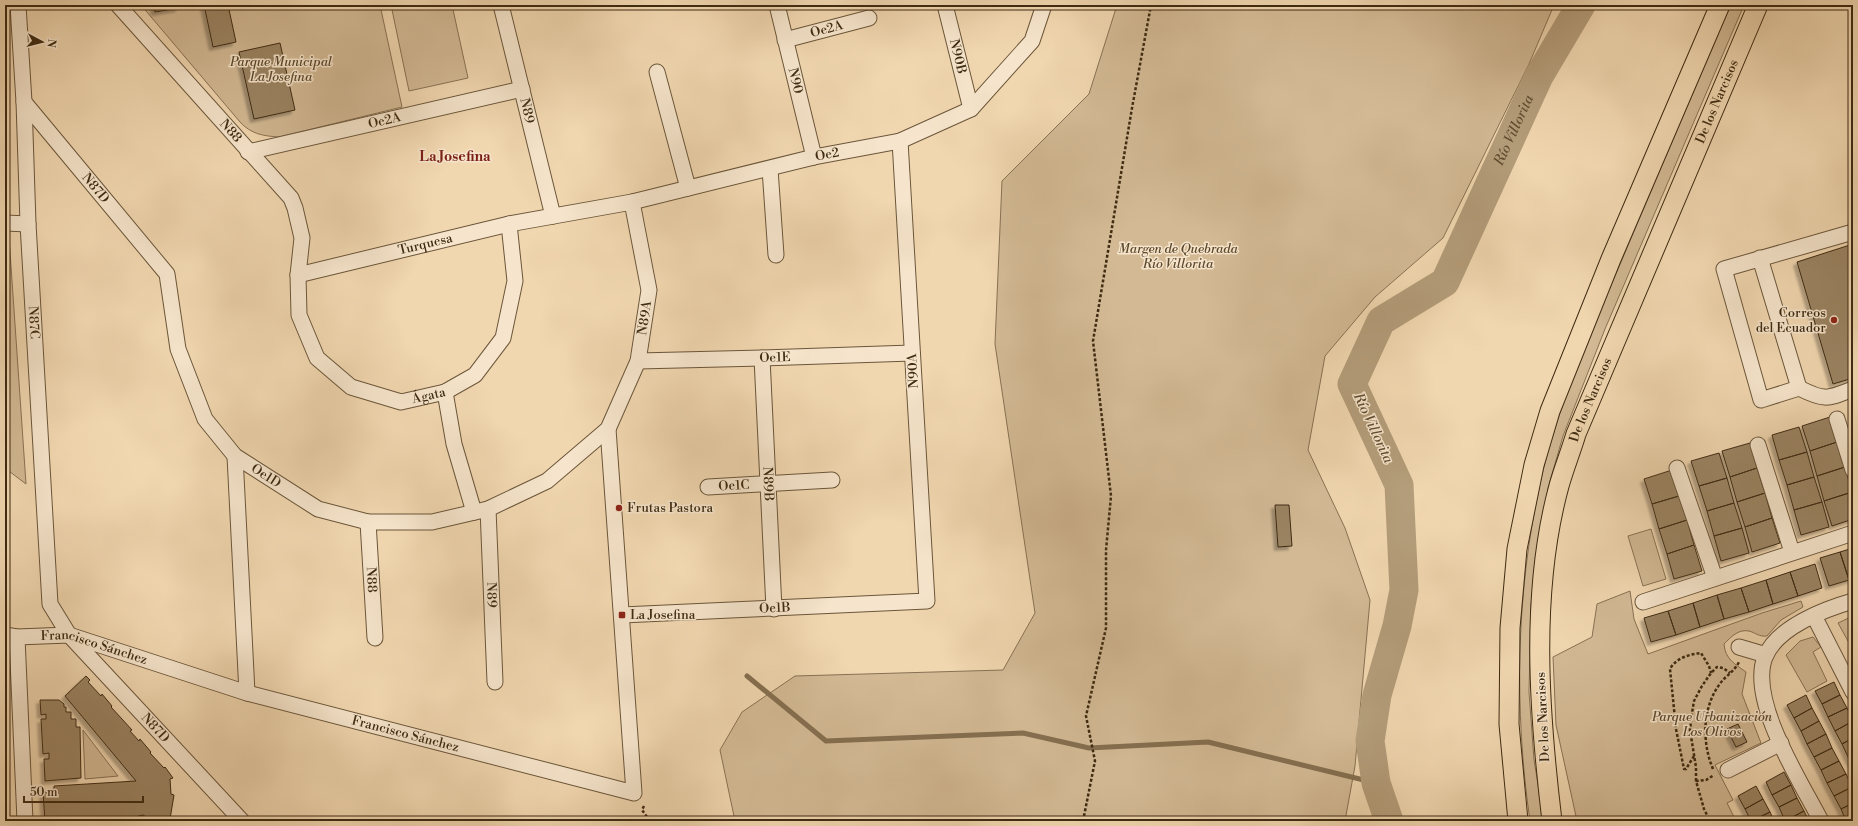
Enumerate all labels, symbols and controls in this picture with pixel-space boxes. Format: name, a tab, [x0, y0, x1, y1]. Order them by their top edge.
street label: Oe2A	[809, 17, 846, 41]
north arrow	[22, 22, 62, 62]
street label: N90B	[946, 37, 970, 76]
text: N	[43, 38, 58, 49]
park label: Parque Municipal La Josefina	[229, 54, 333, 85]
street label: De los Narcisos	[1692, 57, 1742, 146]
street label: N90	[785, 66, 806, 96]
water label: Río Villorita	[1490, 92, 1538, 170]
street label: N89	[516, 97, 538, 125]
street label: Oe2A	[367, 109, 403, 132]
street label: N88	[216, 116, 245, 146]
street label: Oe2	[814, 144, 841, 165]
district label: La Josefina	[419, 148, 491, 166]
street label: N87D	[79, 170, 113, 206]
street label: Turquesa	[397, 230, 455, 259]
park label: Margen de Quebrada Río Villorita	[1118, 241, 1238, 272]
street label: N89A	[634, 299, 655, 336]
place label: Correos del Ecuador	[1756, 305, 1826, 336]
street label: N87C	[25, 306, 43, 340]
marker: Correos del Ecuador	[1829, 315, 1839, 325]
street label: Oe1E	[759, 349, 791, 366]
street label: N90A	[904, 352, 922, 389]
street label: De los Narcisos	[1566, 355, 1616, 444]
street label: Ágata	[409, 384, 448, 407]
water label: Río Villorita	[1348, 389, 1397, 466]
street label: Oe1D	[248, 460, 284, 491]
street label: N89B	[759, 466, 777, 502]
street label: Oe1C	[718, 477, 750, 494]
place label: Frutas Pastora	[627, 500, 713, 516]
marker: Frutas Pastora	[614, 503, 624, 513]
street label: N88	[363, 567, 380, 593]
street label: N89	[483, 582, 500, 608]
street label: Oe1B	[759, 599, 791, 617]
place label: La Josefina	[630, 607, 696, 623]
marker: La Josefina	[617, 610, 627, 620]
street label: Francisco Sánchez	[40, 627, 149, 668]
street label: De los Narcisos	[1533, 671, 1553, 762]
park label: Parque Urbanización Los Olivos	[1651, 709, 1773, 740]
street label: N87D	[138, 710, 173, 746]
street label: Francisco Sánchez	[350, 712, 461, 755]
scale bar	[24, 778, 143, 804]
text: 50 m	[30, 785, 58, 800]

